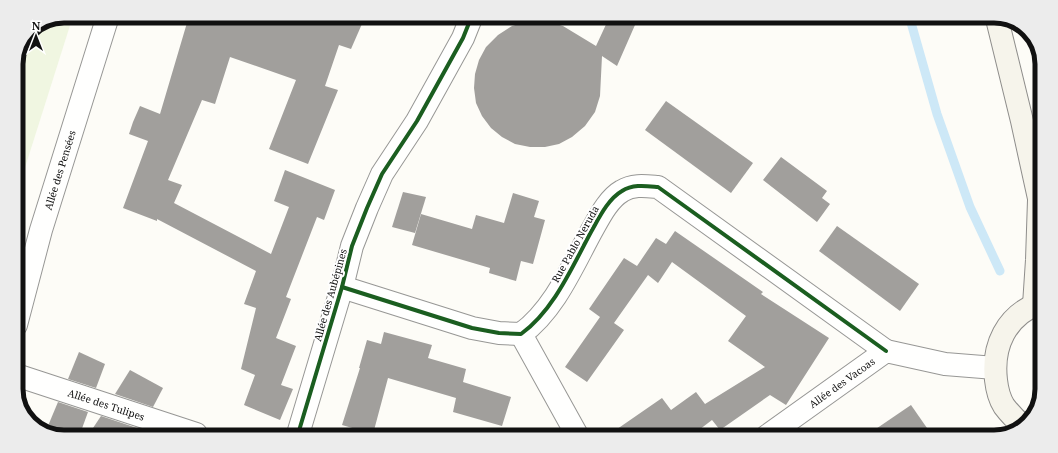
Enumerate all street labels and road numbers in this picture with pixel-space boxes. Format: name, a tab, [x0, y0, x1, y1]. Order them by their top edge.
street label: Allée des Pensées	[41, 128, 79, 212]
street label: Rue Pablo Neruda	[548, 203, 602, 285]
street label: Allée des Aubépines	[310, 247, 350, 343]
street label: Allée des Vacoas	[806, 354, 878, 411]
street label: Allée des Tulipes	[66, 385, 147, 424]

